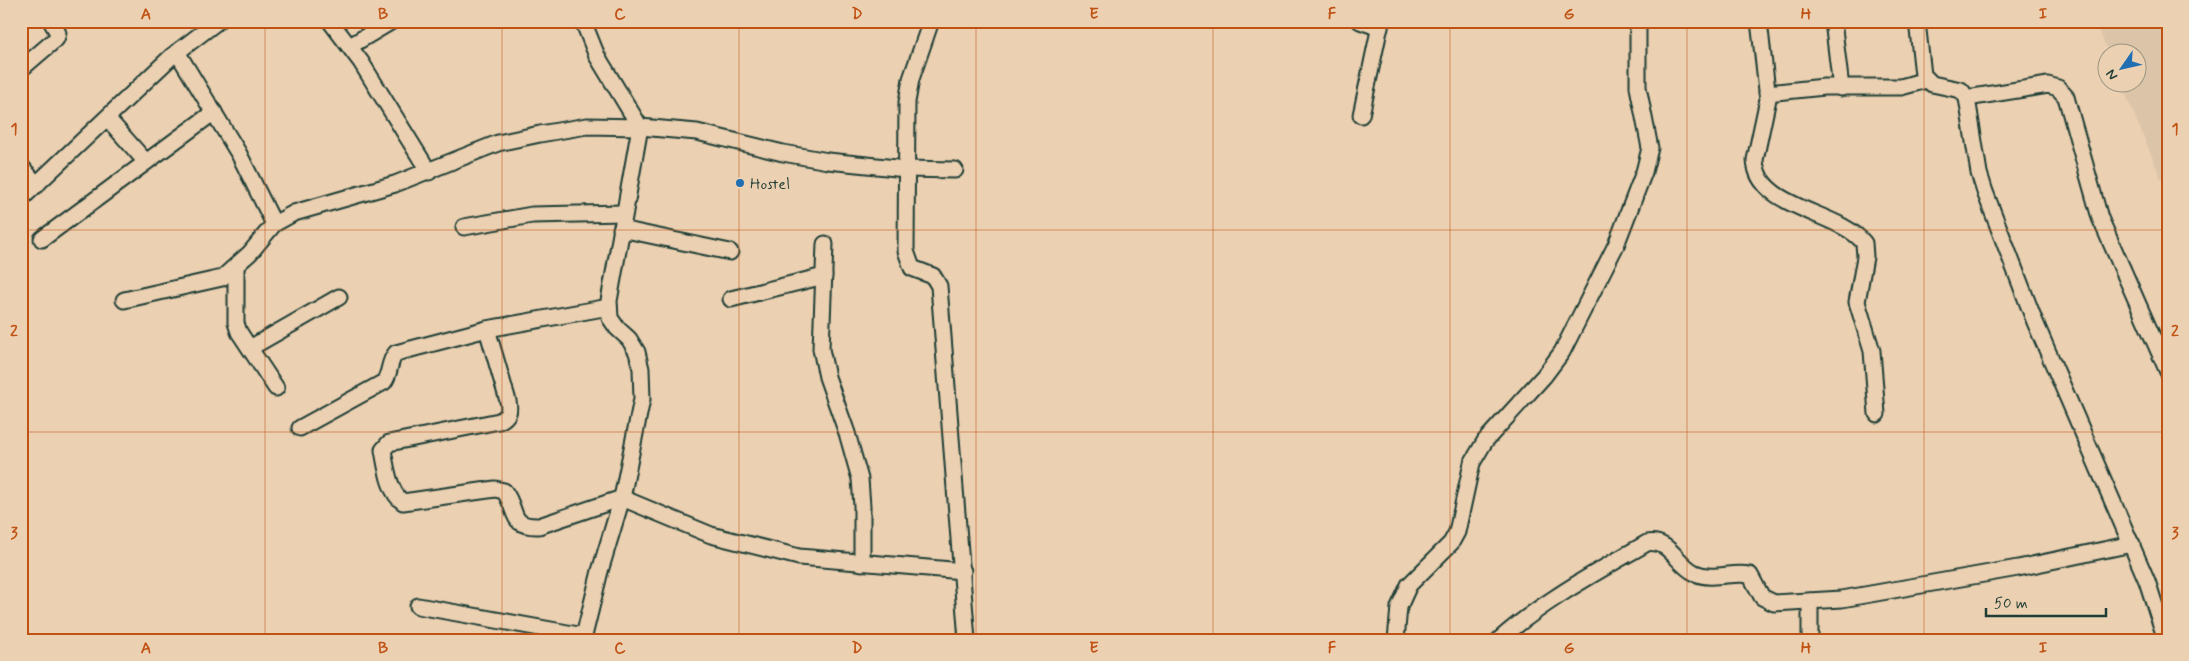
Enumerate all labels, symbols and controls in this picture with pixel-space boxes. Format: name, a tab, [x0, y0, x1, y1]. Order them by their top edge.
text: A	[141, 4, 151, 25]
text: B	[378, 4, 388, 25]
text: C	[614, 4, 626, 25]
text: D	[851, 4, 863, 25]
text: E	[1089, 4, 1099, 25]
text: F	[1328, 4, 1337, 25]
text: G	[1564, 4, 1575, 25]
text: H	[1801, 4, 1812, 25]
text: I	[2039, 4, 2048, 25]
north arrow	[2096, 42, 2146, 92]
text: N	[2102, 66, 2122, 84]
text: 1	[10, 119, 18, 140]
text: 1	[2171, 119, 2179, 140]
place label: Hostel	[750, 174, 790, 195]
marker: Hostel	[734, 177, 746, 189]
text: 2	[10, 321, 18, 342]
text: 2	[2171, 321, 2179, 342]
text: 3	[10, 523, 18, 544]
text: 3	[2171, 523, 2179, 544]
scale bar	[1986, 586, 2106, 618]
text: 50 m	[1994, 594, 2028, 614]
text: A	[141, 638, 151, 659]
text: B	[378, 638, 388, 659]
text: C	[614, 638, 626, 659]
text: D	[851, 638, 863, 659]
text: E	[1089, 638, 1099, 659]
text: F	[1328, 638, 1337, 659]
text: G	[1564, 638, 1575, 659]
text: H	[1801, 638, 1812, 659]
text: I	[2039, 638, 2048, 659]

